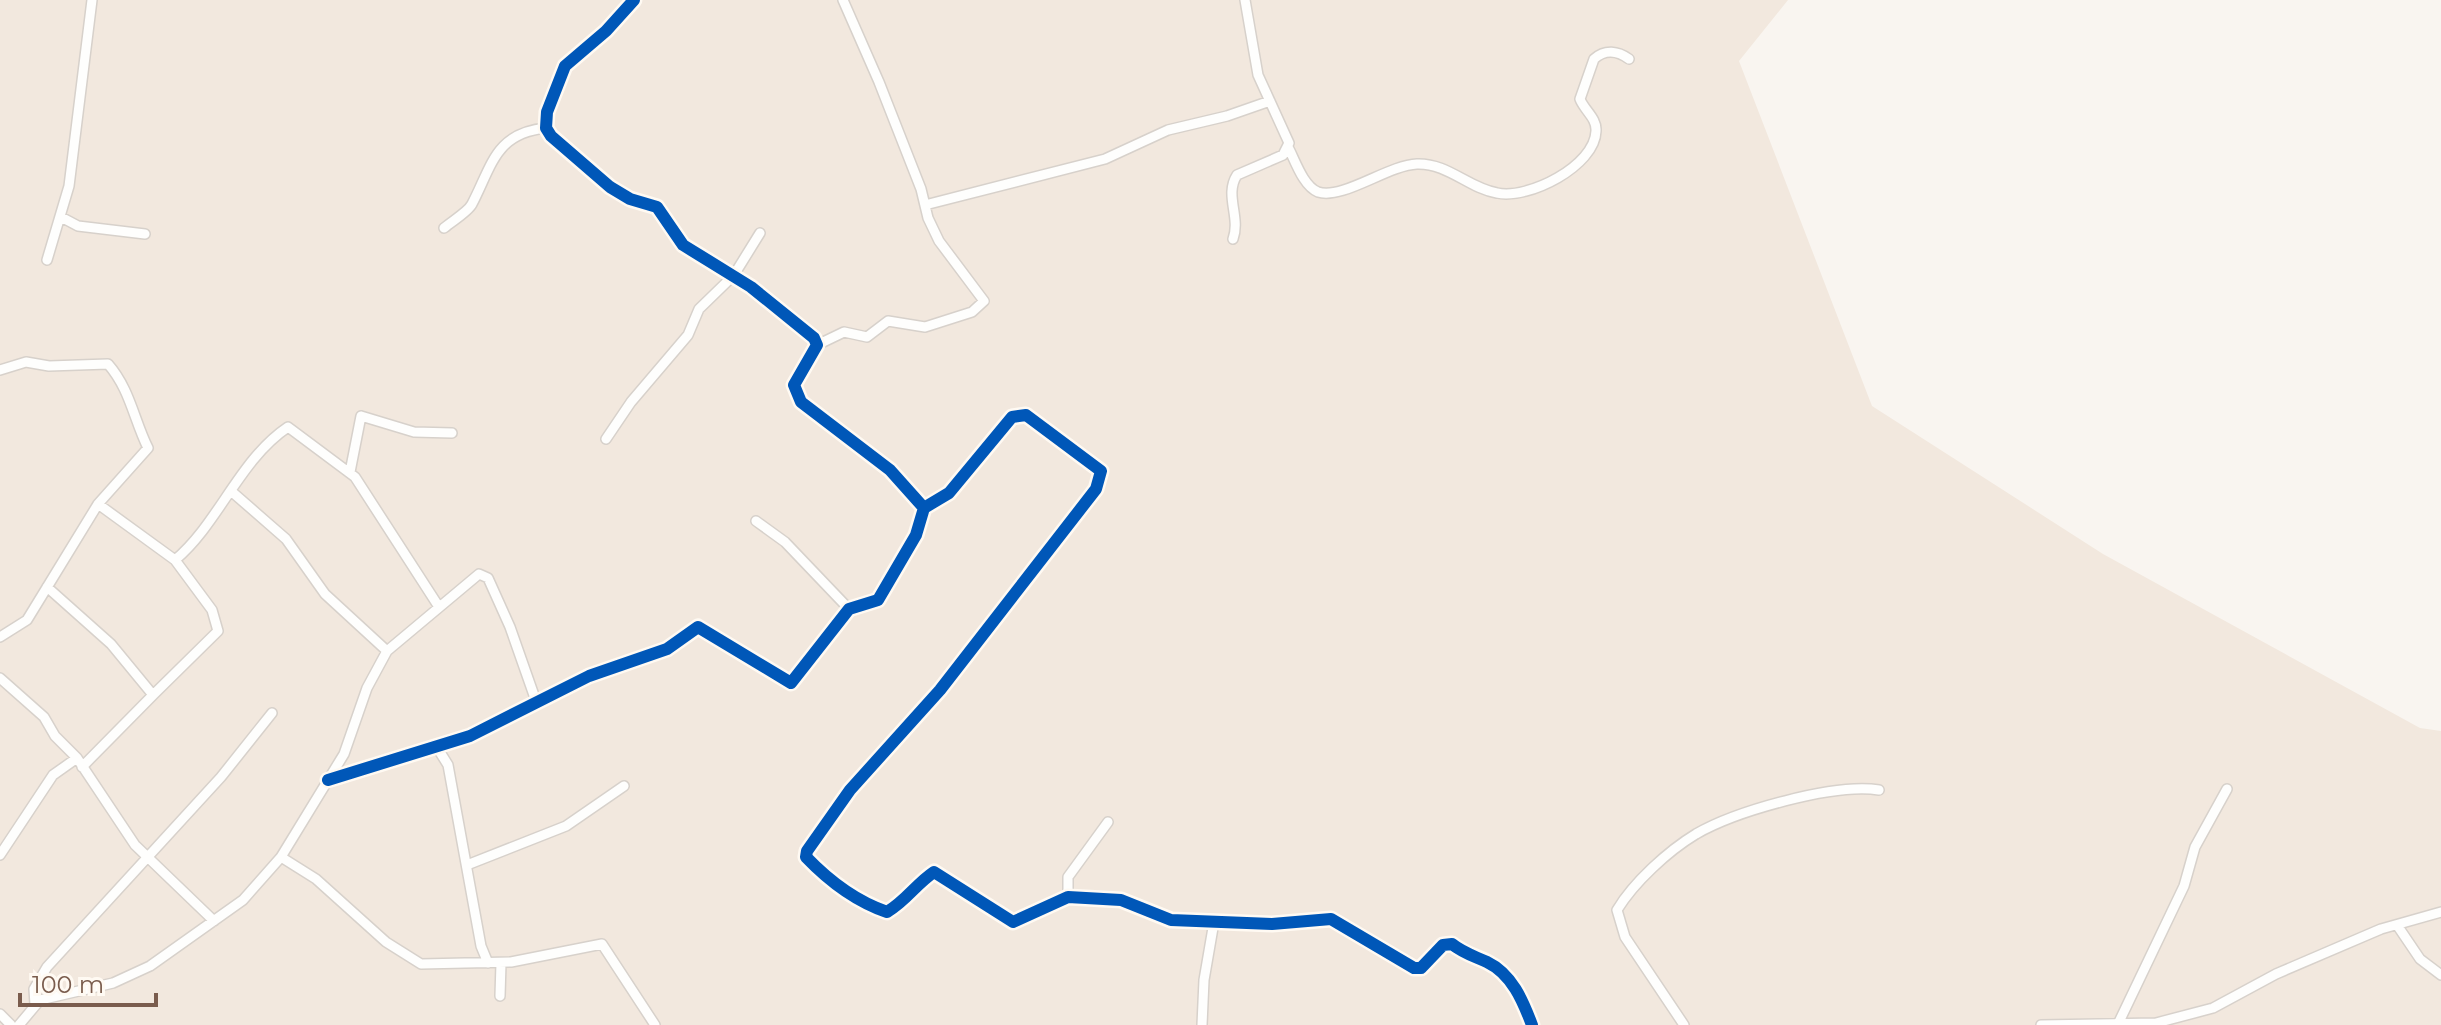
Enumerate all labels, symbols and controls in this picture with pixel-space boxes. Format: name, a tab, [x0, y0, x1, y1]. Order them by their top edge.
scale bar	[20, 957, 156, 1007]
text: 100 m	[32, 970, 104, 999]

